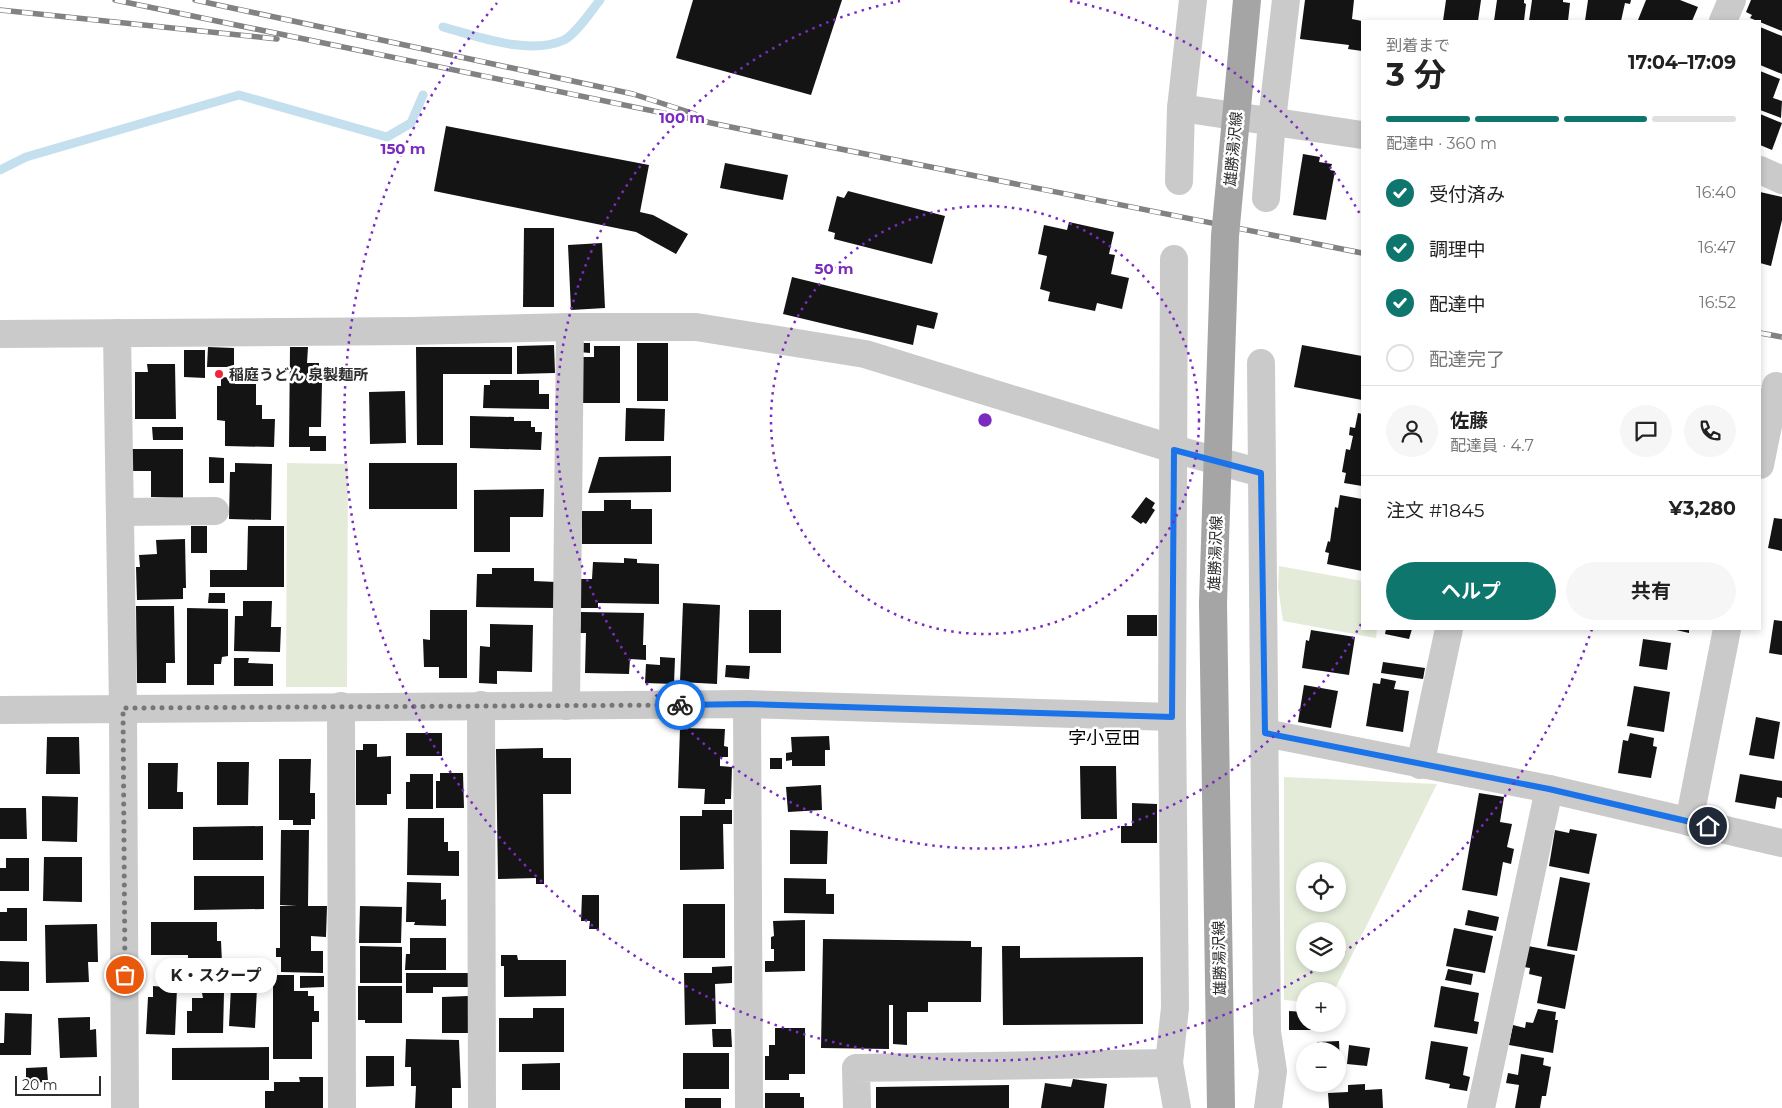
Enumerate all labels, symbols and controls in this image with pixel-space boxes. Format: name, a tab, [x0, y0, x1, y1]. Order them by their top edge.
text: 到着まで	[1386, 36, 1450, 55]
text: 17:04–17:09	[1628, 51, 1736, 74]
text: 3 分	[1386, 55, 1446, 94]
text: 100 m	[659, 108, 705, 127]
street label: 雄勝湯沢線	[1220, 111, 1246, 187]
text: 配達中 · 360 m	[1386, 134, 1497, 153]
text: 150 m	[381, 139, 425, 158]
icon: check	[1386, 179, 1414, 207]
text: 受付済み	[1429, 183, 1505, 206]
text: 16:40	[1696, 183, 1736, 202]
icon: check	[1386, 234, 1414, 262]
text: 調理中	[1429, 238, 1486, 261]
text: 16:47	[1698, 238, 1736, 257]
text: 50 m	[814, 259, 854, 278]
icon: check	[1386, 289, 1414, 317]
text: 配達中	[1429, 293, 1486, 316]
text: 16:52	[1699, 293, 1736, 312]
text: 配達完了	[1429, 348, 1505, 371]
place label: 稲庭うどん 泉製麺所	[229, 365, 368, 384]
marker: 稲庭うどん 泉製麺所	[213, 368, 225, 380]
button: person	[1386, 405, 1438, 457]
button: chat	[1620, 405, 1672, 457]
button: phone	[1684, 405, 1736, 457]
text: 佐藤	[1450, 409, 1488, 432]
centre of rings	[976, 411, 994, 429]
text: 配達員 · 4.7	[1450, 436, 1534, 455]
text: ¥3,280	[1669, 497, 1736, 520]
text: 注文 #1845	[1386, 499, 1484, 522]
street label: 雄勝湯沢線	[1204, 515, 1226, 591]
button: ヘルプ	[1386, 562, 1556, 620]
button: 共有	[1566, 562, 1736, 620]
courier	[655, 680, 705, 730]
icon: bike	[666, 691, 694, 719]
district label: 字小豆田	[1068, 727, 1140, 749]
pin	[1687, 805, 1729, 847]
icon: home	[1694, 812, 1722, 840]
map controls	[1296, 862, 1346, 1092]
button: locate	[1296, 862, 1346, 912]
street label: 雄勝湯沢線	[1209, 920, 1229, 996]
button: layers	[1296, 922, 1346, 972]
pin	[104, 954, 146, 996]
callout: K・スクープ	[155, 958, 278, 992]
icon: bag	[111, 961, 139, 989]
text: K・スクープ	[171, 966, 261, 985]
button: +	[1296, 982, 1346, 1032]
button: −	[1296, 1042, 1346, 1092]
scale bar	[15, 1073, 101, 1096]
text: 20 m	[22, 1076, 58, 1094]

